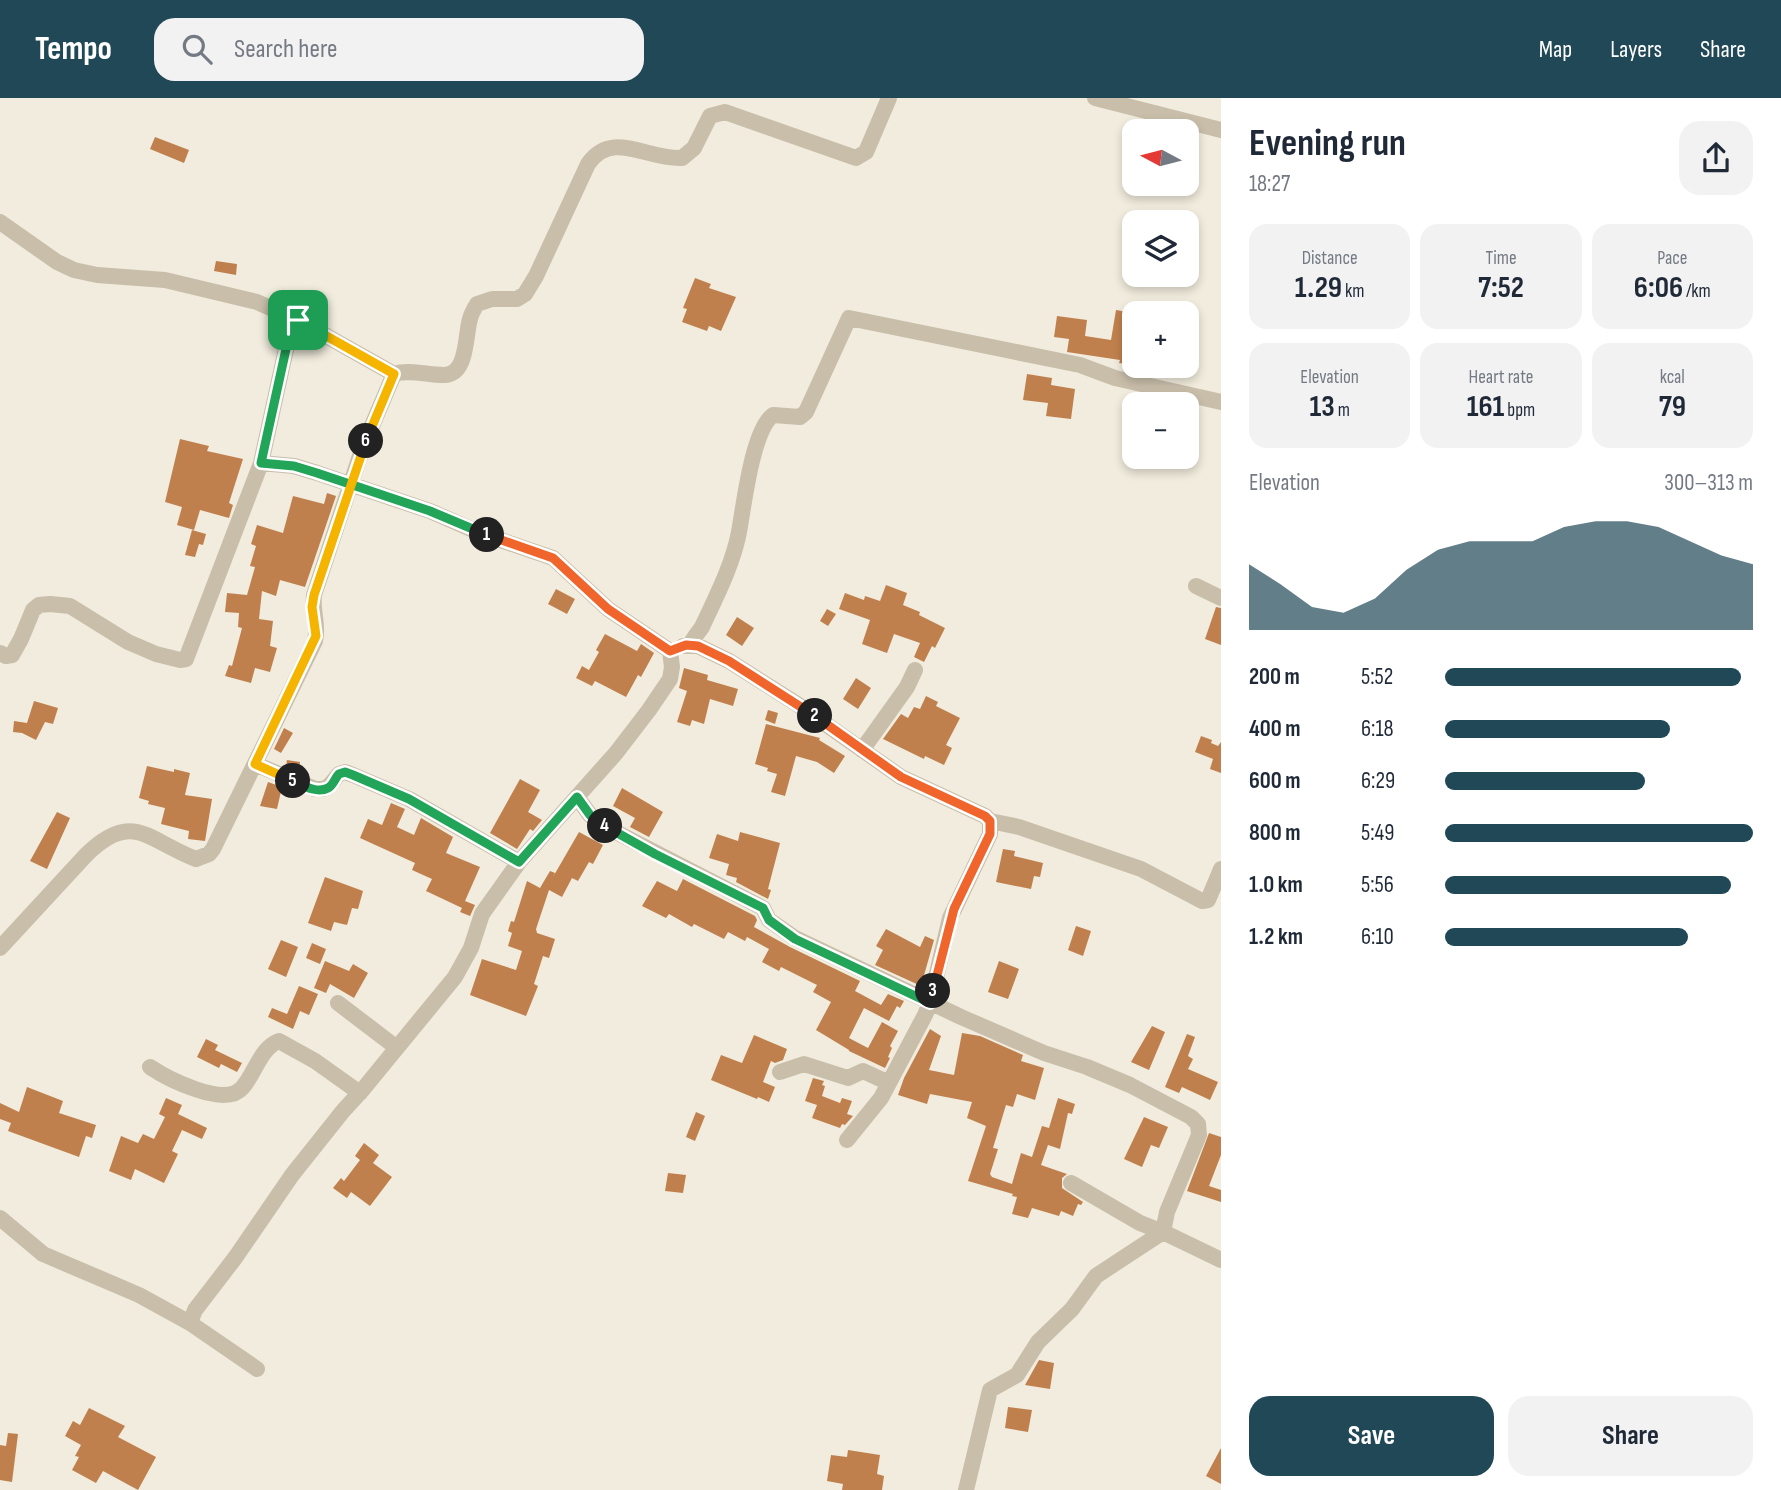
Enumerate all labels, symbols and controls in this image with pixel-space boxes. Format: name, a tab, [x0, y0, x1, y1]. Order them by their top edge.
search box	[154, 18, 644, 81]
text: Tempo	[35, 29, 112, 69]
icon: search	[178, 30, 216, 68]
text: Search here	[234, 34, 337, 65]
text: Map	[1539, 35, 1572, 64]
text: Layers	[1610, 35, 1662, 64]
text: Share	[1700, 35, 1746, 64]
north arrow	[1122, 119, 1199, 196]
map controls	[1122, 119, 1199, 469]
text: Evening run	[1249, 121, 1406, 166]
button: share	[1679, 121, 1753, 195]
text: 18:27	[1249, 170, 1290, 198]
button: layers	[1122, 210, 1199, 287]
text: Distance	[1302, 247, 1358, 270]
text: Time	[1485, 247, 1517, 270]
text: Pace	[1657, 247, 1687, 270]
text: 1.29	[1295, 270, 1342, 306]
text: 7:52	[1478, 270, 1524, 306]
text: 6:06	[1634, 270, 1683, 306]
text: km	[1342, 280, 1365, 303]
text: /km	[1683, 280, 1711, 303]
pin	[268, 290, 328, 350]
icon: arrive	[279, 301, 317, 339]
button: +	[1122, 301, 1199, 378]
text: Elevation	[1300, 366, 1359, 389]
text: Heart rate	[1469, 366, 1533, 389]
text: kcal	[1660, 366, 1685, 389]
text: 13	[1309, 389, 1335, 425]
text: 161	[1467, 389, 1504, 425]
text: 79	[1659, 389, 1686, 425]
button: −	[1122, 392, 1199, 469]
text: m	[1335, 399, 1350, 422]
text: bpm	[1504, 399, 1535, 422]
pin: 6	[348, 424, 384, 458]
text: 6	[361, 429, 370, 452]
text: Elevation	[1249, 469, 1320, 497]
text: 300–313 m	[1664, 469, 1753, 497]
pin: 1	[470, 518, 504, 552]
text: 1	[483, 523, 490, 546]
text: 200 m	[1249, 663, 1300, 691]
text: 5:52	[1361, 663, 1393, 691]
pin: 2	[798, 698, 832, 734]
text: 2	[810, 704, 819, 727]
text: 400 m	[1249, 715, 1300, 743]
text: 6:18	[1361, 715, 1394, 743]
pin: 5	[276, 764, 310, 798]
text: 600 m	[1249, 767, 1301, 795]
text: 6:29	[1361, 767, 1395, 795]
text: 5	[288, 769, 297, 792]
pin: 4	[588, 808, 622, 844]
text: 4	[600, 814, 609, 837]
text: 800 m	[1249, 819, 1301, 847]
text: 5:49	[1361, 819, 1394, 847]
text: 1.0 km	[1249, 871, 1303, 899]
text: 5:56	[1361, 871, 1394, 899]
text: 1.2 km	[1249, 923, 1303, 951]
text: 6:10	[1361, 923, 1394, 951]
pin: 3	[916, 974, 950, 1008]
text: 3	[928, 979, 937, 1002]
button: Save	[1249, 1396, 1494, 1476]
button: Share	[1508, 1396, 1753, 1476]

